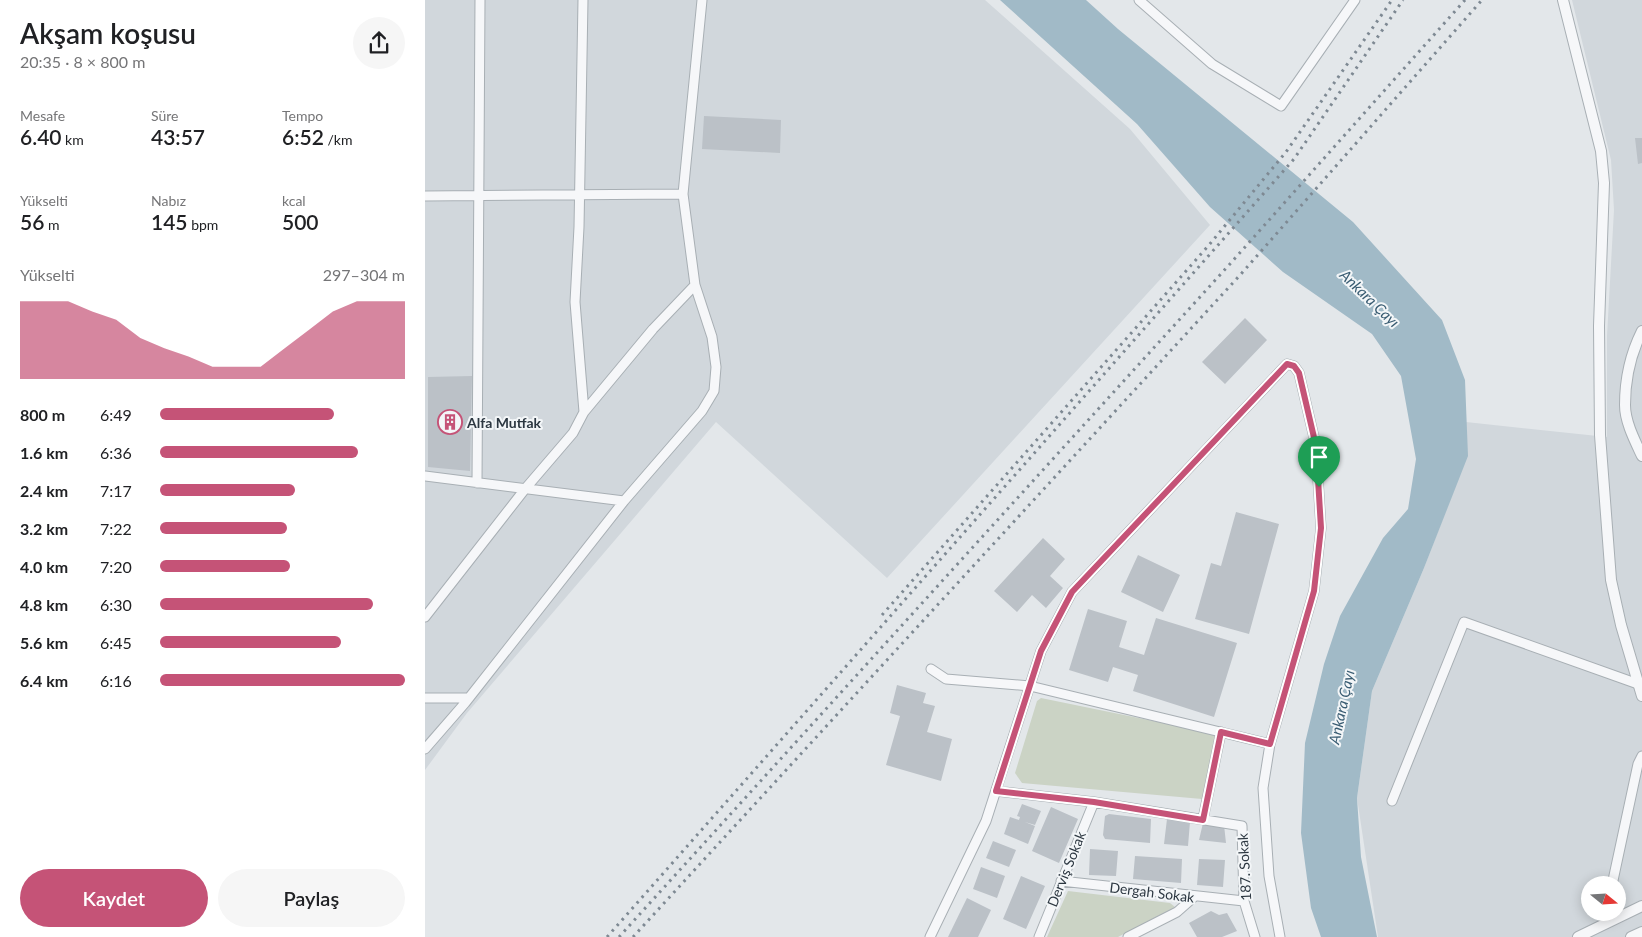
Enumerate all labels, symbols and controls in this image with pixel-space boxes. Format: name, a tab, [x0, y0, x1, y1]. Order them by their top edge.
text: Akşam koşusu	[20, 16, 196, 50]
button: share	[353, 17, 405, 69]
text: 20:35 · 8 × 800 m	[20, 52, 145, 71]
text: Mesafe	[20, 107, 65, 124]
text: Süre	[151, 107, 178, 124]
text: Tempo	[282, 107, 323, 124]
text: 6.40	[20, 124, 62, 149]
text: 43:57	[151, 124, 205, 149]
text: 6:52	[282, 124, 324, 149]
text: km	[62, 131, 84, 148]
text: /km	[324, 131, 352, 148]
text: Yükselti	[20, 192, 68, 209]
text: Nabız	[151, 192, 186, 209]
text: kcal	[282, 192, 306, 209]
text: 56	[20, 209, 44, 234]
text: 145	[151, 209, 188, 234]
text: 500	[282, 209, 319, 234]
text: m	[44, 216, 59, 233]
text: bpm	[188, 216, 218, 233]
text: Yükselti	[20, 265, 75, 284]
text: 297–304 m	[323, 265, 405, 284]
water label: Ankara Çayı	[1336, 265, 1403, 331]
text: 800 m	[20, 405, 65, 424]
text: 6:49	[100, 405, 132, 424]
building icon: Alfa Mutfak	[437, 409, 463, 435]
place label: Alfa Mutfak	[466, 414, 542, 431]
pin	[1298, 436, 1340, 487]
text: 1.6 km	[20, 443, 68, 462]
text: 6:36	[100, 443, 132, 462]
icon: arrive	[1305, 443, 1333, 471]
text: 2.4 km	[20, 481, 68, 500]
text: 7:17	[100, 481, 132, 500]
text: 3.2 km	[20, 519, 68, 538]
text: 7:22	[100, 519, 132, 538]
text: 4.0 km	[20, 557, 68, 576]
text: 7:20	[100, 557, 132, 576]
text: 4.8 km	[20, 595, 68, 614]
text: 6:30	[100, 595, 132, 614]
text: 5.6 km	[20, 633, 68, 652]
text: 6:45	[100, 633, 132, 652]
water label: Ankara Çayı	[1324, 668, 1358, 747]
text: 6.4 km	[20, 671, 68, 690]
text: 6:16	[100, 671, 132, 690]
street label: Derviş Sokak	[1043, 828, 1089, 909]
street label: 187. Sokak	[1234, 832, 1254, 901]
button: Kaydet	[20, 869, 208, 927]
button: Paylaş	[218, 869, 405, 927]
north arrow	[1581, 876, 1626, 921]
map controls	[1581, 876, 1626, 921]
street label: Dergah Sokak	[1109, 878, 1196, 906]

